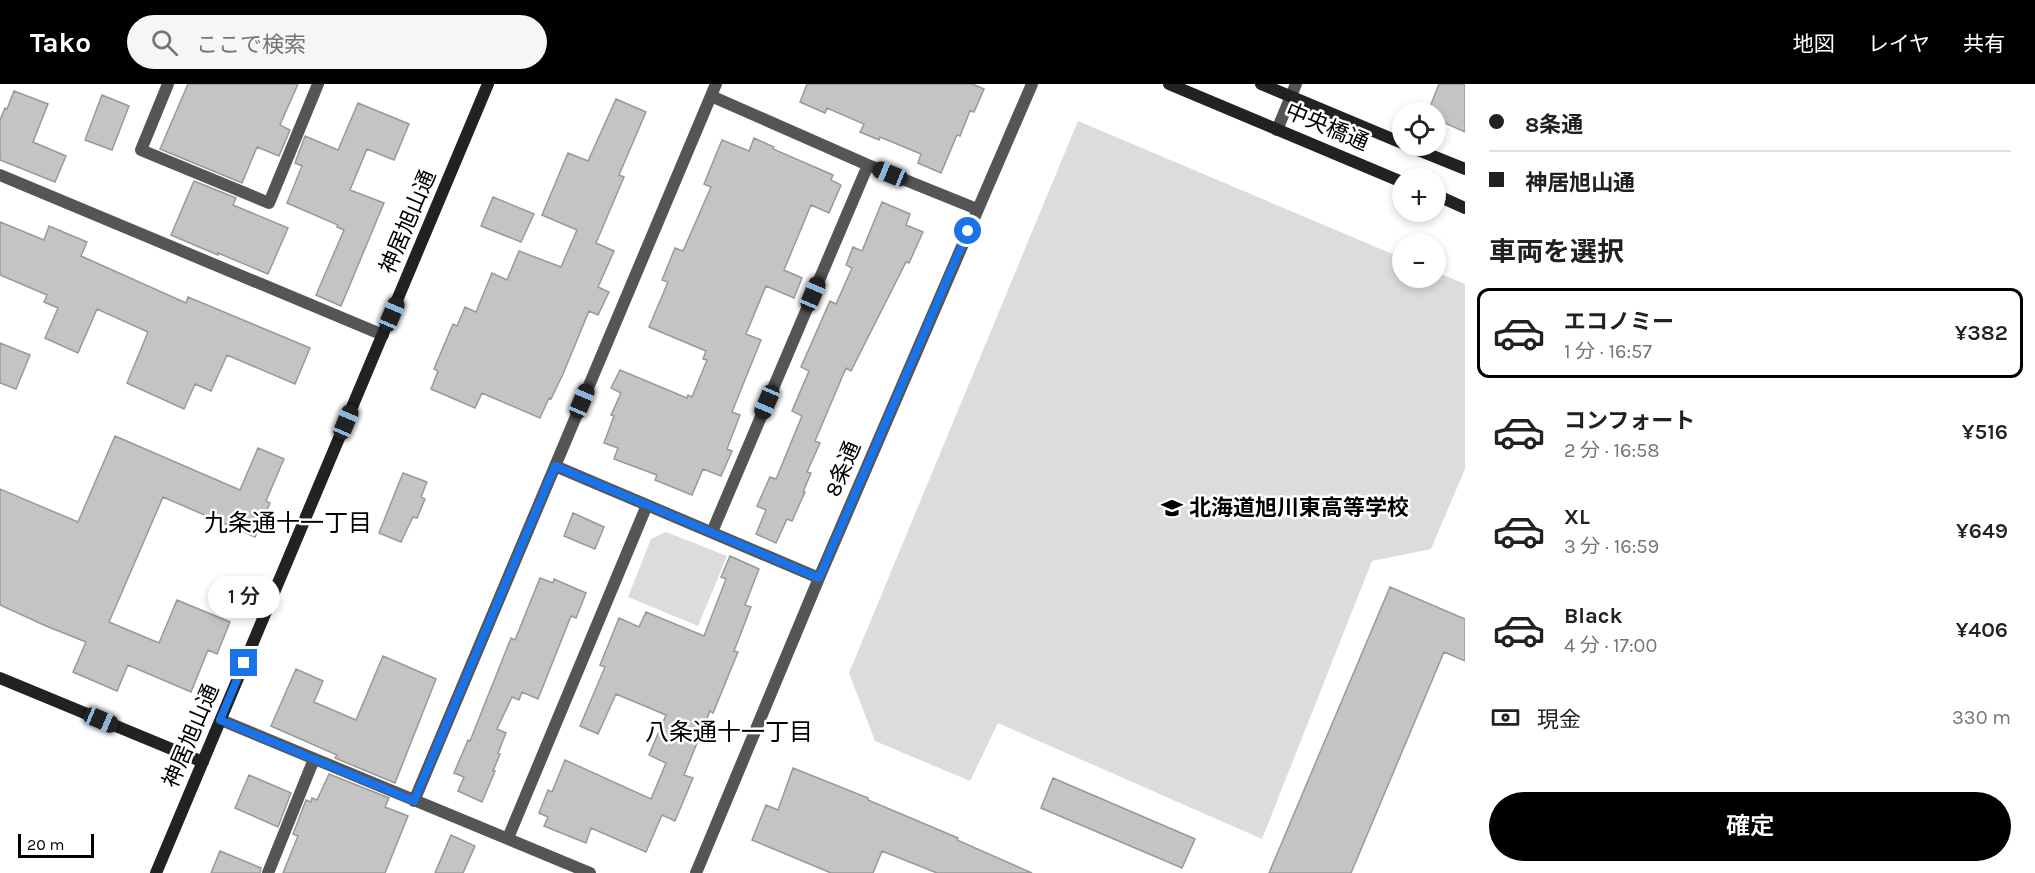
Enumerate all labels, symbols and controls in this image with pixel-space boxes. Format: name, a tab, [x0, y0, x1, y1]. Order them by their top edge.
search box	[127, 15, 547, 69]
text: Tako	[30, 26, 91, 59]
icon: search	[148, 26, 181, 59]
text: ここで検索	[196, 32, 306, 58]
text: 地図	[1793, 32, 1835, 56]
text: レイヤ	[1868, 32, 1930, 56]
text: 共有	[1963, 32, 2005, 56]
street label: 中央橋通	[1281, 98, 1373, 156]
map controls	[1392, 102, 1446, 288]
button: locate	[1392, 102, 1446, 156]
text: 8条通	[1525, 112, 1583, 138]
car	[870, 159, 910, 189]
street label: 神居旭山通	[375, 166, 441, 278]
button: +	[1392, 168, 1446, 222]
text: 神居旭山通	[1525, 170, 1635, 196]
route start	[954, 217, 981, 244]
button: −	[1392, 234, 1446, 288]
text: 車両を選択	[1489, 236, 1624, 268]
car	[798, 274, 828, 314]
car	[377, 294, 407, 334]
icon: car	[1492, 306, 1546, 360]
text: エコノミー	[1564, 309, 1674, 335]
text: ¥382	[1955, 320, 2008, 346]
text: 1 分 · 16:57	[1564, 340, 1652, 363]
car	[567, 381, 597, 421]
car	[752, 382, 782, 422]
car	[331, 402, 361, 442]
icon: car	[1492, 405, 1546, 459]
text: コンフォート	[1564, 408, 1695, 434]
text: ¥516	[1962, 419, 2008, 445]
street label: 8条通	[820, 437, 866, 501]
text: 2 分 · 16:58	[1564, 439, 1660, 462]
place label: 北海道旭川東高等学校	[1189, 495, 1409, 521]
school or university icon: 北海道旭川東高等学校	[1160, 496, 1184, 520]
icon: car	[1492, 504, 1546, 558]
text: XL	[1564, 504, 1590, 530]
district label: 九条通十一丁目	[204, 509, 372, 537]
text: ¥649	[1956, 518, 2008, 544]
text: 3 分 · 16:59	[1564, 535, 1659, 558]
callout: 1 分	[208, 576, 280, 618]
text: 1 分	[228, 585, 260, 608]
icon: car	[1492, 603, 1546, 657]
text: Black	[1564, 603, 1623, 629]
text: ¥406	[1956, 617, 2008, 643]
text: 4 分 · 17:00	[1564, 634, 1657, 657]
route end	[230, 649, 257, 676]
street label: 神居旭山通	[158, 680, 224, 792]
icon: cash	[1489, 701, 1522, 734]
car	[81, 705, 121, 735]
text: 330 m	[1952, 706, 2011, 729]
text: 現金	[1537, 707, 1581, 733]
district label: 八条通十一丁目	[645, 718, 813, 746]
button: 確定	[1489, 792, 2011, 861]
scale bar	[18, 831, 94, 858]
text: 20 m	[27, 835, 65, 854]

